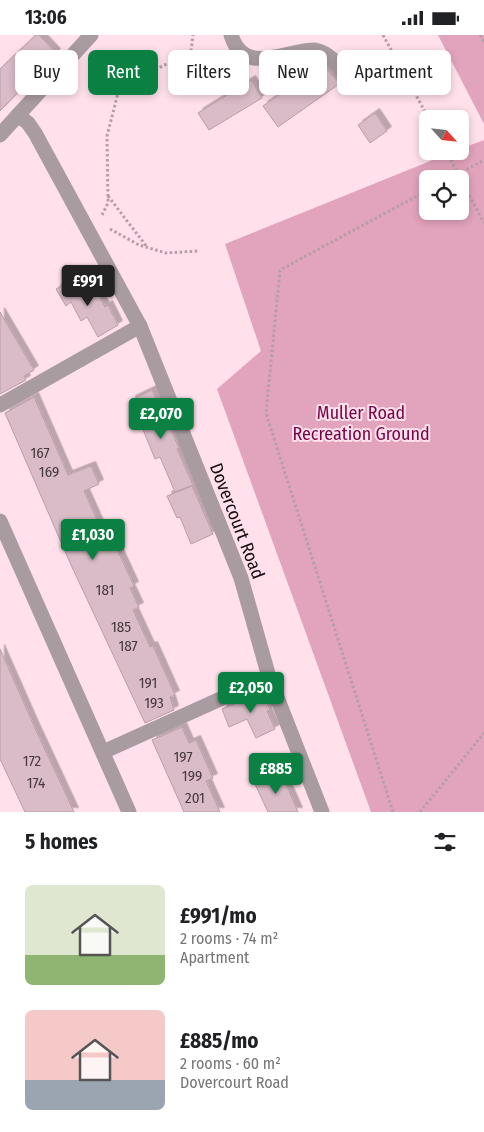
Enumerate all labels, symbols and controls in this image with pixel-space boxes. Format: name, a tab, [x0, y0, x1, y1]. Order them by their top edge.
text: 13:06	[25, 6, 67, 29]
chip: Buy	[15, 50, 78, 95]
chip: Rent	[88, 50, 158, 95]
chip: Filters	[168, 50, 249, 95]
chip: New	[259, 50, 327, 95]
chip: Apartment	[337, 50, 451, 95]
north arrow	[419, 110, 469, 160]
map controls	[419, 110, 469, 220]
button: locate	[419, 170, 469, 220]
pin: £991	[58, 265, 118, 307]
text: £991	[73, 271, 103, 290]
pin: £2,070	[120, 397, 202, 440]
park label: Muller Road Recreation Ground	[292, 402, 430, 445]
text: £2,070	[140, 404, 182, 423]
house number: 167	[30, 444, 50, 462]
street label: Dovercourt Road	[205, 460, 269, 582]
house number: 169	[39, 463, 59, 481]
pin: £1,030	[52, 519, 134, 561]
text: £1,030	[72, 525, 114, 544]
house number: 181	[96, 581, 114, 599]
house number: 185	[111, 618, 131, 636]
house number: 187	[118, 637, 138, 655]
pin: £2,050	[210, 671, 292, 714]
house number: 191	[139, 674, 157, 692]
text: £2,050	[229, 678, 273, 697]
house number: 193	[144, 694, 164, 712]
house number: 197	[173, 748, 193, 766]
house number: 172	[23, 752, 42, 770]
pin: £885	[246, 753, 306, 795]
text: £885	[260, 759, 292, 778]
house number: 199	[182, 767, 202, 785]
house number: 174	[27, 774, 45, 792]
house number: 201	[185, 789, 205, 807]
icon: filters	[431, 828, 459, 856]
text: 5 homes	[25, 829, 98, 855]
text: £991/mo	[180, 903, 257, 929]
icon: home	[65, 905, 125, 965]
text: 2 rooms · 74 m²	[180, 929, 278, 948]
text: Apartment	[180, 948, 249, 967]
text: £885/mo	[180, 1028, 258, 1054]
icon: home	[65, 1030, 125, 1090]
text: 2 rooms · 60 m²	[180, 1054, 281, 1073]
text: Dovercourt Road	[180, 1073, 289, 1092]

